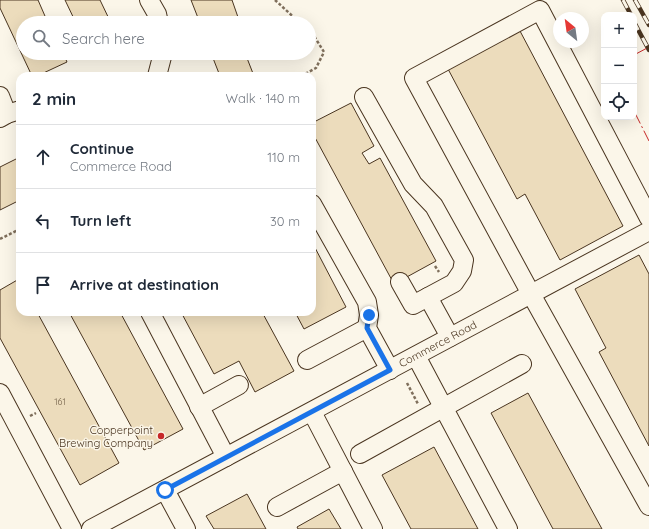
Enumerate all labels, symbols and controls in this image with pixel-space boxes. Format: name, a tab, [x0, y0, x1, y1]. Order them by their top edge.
north arrow	[553, 12, 589, 48]
map controls	[601, 12, 637, 120]
button: +	[601, 12, 637, 48]
search box	[16, 16, 316, 60]
icon: search	[30, 27, 52, 49]
text: Search here	[62, 29, 145, 48]
button: −	[601, 48, 637, 84]
button: locate	[601, 84, 637, 120]
text: 2 min	[32, 88, 76, 109]
text: Walk · 140 m	[225, 90, 300, 106]
text: Continue	[70, 139, 134, 158]
icon: ahead	[32, 146, 54, 168]
text: 110 m	[267, 149, 300, 165]
text: Commerce Road	[70, 158, 172, 174]
icon: left	[32, 210, 54, 232]
text: Turn left	[70, 211, 132, 230]
text: 30 m	[270, 213, 300, 229]
icon: arrive	[32, 274, 54, 296]
text: Arrive at destination	[70, 275, 219, 294]
route end	[360, 306, 378, 324]
street label: Commerce Road	[396, 317, 479, 370]
house number: 161	[54, 396, 66, 407]
place label: Copperpoint Brewing Company	[59, 423, 153, 450]
marker: Copperpoint Brewing Company	[156, 431, 166, 441]
route start	[156, 481, 174, 499]

